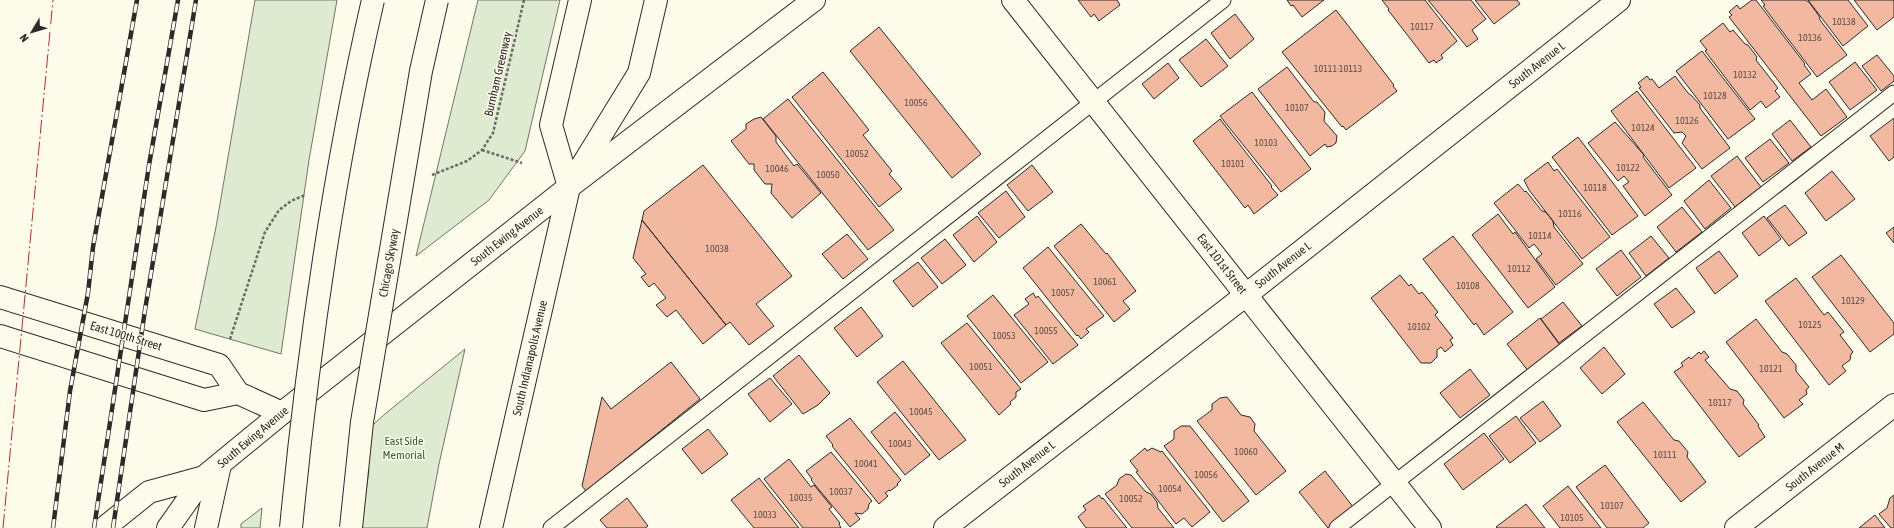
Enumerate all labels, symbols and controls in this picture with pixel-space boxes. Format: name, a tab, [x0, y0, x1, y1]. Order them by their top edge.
north arrow	[12, 12, 52, 52]
house number: 10138	[1832, 16, 1856, 27]
house number: 10117	[1410, 21, 1434, 32]
street label: Burnham Greenway	[481, 30, 515, 118]
text: N	[17, 32, 31, 44]
house number: 10136	[1798, 32, 1822, 43]
street label: South Avenue L	[1506, 39, 1568, 91]
house number: 10111-10113	[1314, 63, 1363, 74]
house number: 10132	[1733, 69, 1757, 80]
house number: 10128	[1703, 90, 1727, 101]
house number: 10056	[904, 97, 928, 108]
house number: 10107	[1285, 102, 1309, 113]
house number: 10126	[1675, 115, 1699, 126]
house number: 10124	[1631, 122, 1655, 133]
house number: 10103	[1254, 137, 1278, 148]
house number: 10052	[845, 148, 869, 159]
house number: 10101	[1221, 158, 1245, 169]
house number: 10122	[1616, 162, 1640, 173]
house number: 10046	[765, 163, 789, 174]
house number: 10050	[816, 169, 840, 180]
house number: 10118	[1583, 182, 1607, 193]
street label: South Ewing Avenue	[468, 203, 546, 269]
house number: 10116	[1558, 208, 1582, 219]
street label: Chicago Skyway	[376, 228, 402, 298]
house number: 10114	[1528, 230, 1552, 241]
street label: East 101st Street	[1194, 231, 1250, 297]
street label: South Avenue L	[1252, 239, 1314, 291]
house number: 10038	[705, 243, 729, 254]
house number: 10112	[1507, 263, 1531, 274]
house number: 10061	[1093, 276, 1117, 287]
house number: 10108	[1456, 280, 1480, 291]
house number: 10057	[1051, 287, 1075, 298]
house number: 10129	[1841, 295, 1865, 306]
street label: South Indianapolis Avenue	[510, 299, 550, 417]
street label: East 100th Street	[88, 318, 164, 354]
house number: 10125	[1798, 319, 1822, 330]
house number: 10102	[1407, 321, 1431, 332]
house number: 10055	[1034, 325, 1058, 336]
house number: 10053	[992, 330, 1016, 341]
house number: 10051	[969, 361, 993, 372]
house number: 10121	[1759, 363, 1783, 374]
house number: 10117	[1708, 397, 1732, 408]
street label: South Ewing Avenue	[215, 403, 291, 471]
house number: 10045	[909, 406, 933, 417]
park label: East Side Memorial	[383, 434, 426, 462]
house number: 10043	[888, 438, 912, 449]
street label: South Avenue L	[996, 438, 1058, 490]
street label: South Avenue M	[1783, 440, 1847, 494]
house number: 10060	[1234, 446, 1258, 457]
house number: 10111	[1653, 449, 1677, 460]
house number: 10041	[854, 458, 878, 469]
house number: 10056	[1194, 469, 1218, 480]
house number: 10054	[1158, 483, 1182, 494]
house number: 10037	[829, 486, 853, 497]
house number: 10035	[789, 492, 813, 503]
house number: 10052	[1119, 493, 1143, 504]
house number: 10107	[1600, 500, 1624, 511]
house number: 10033	[753, 509, 777, 520]
house number: 10105	[1560, 512, 1584, 523]

